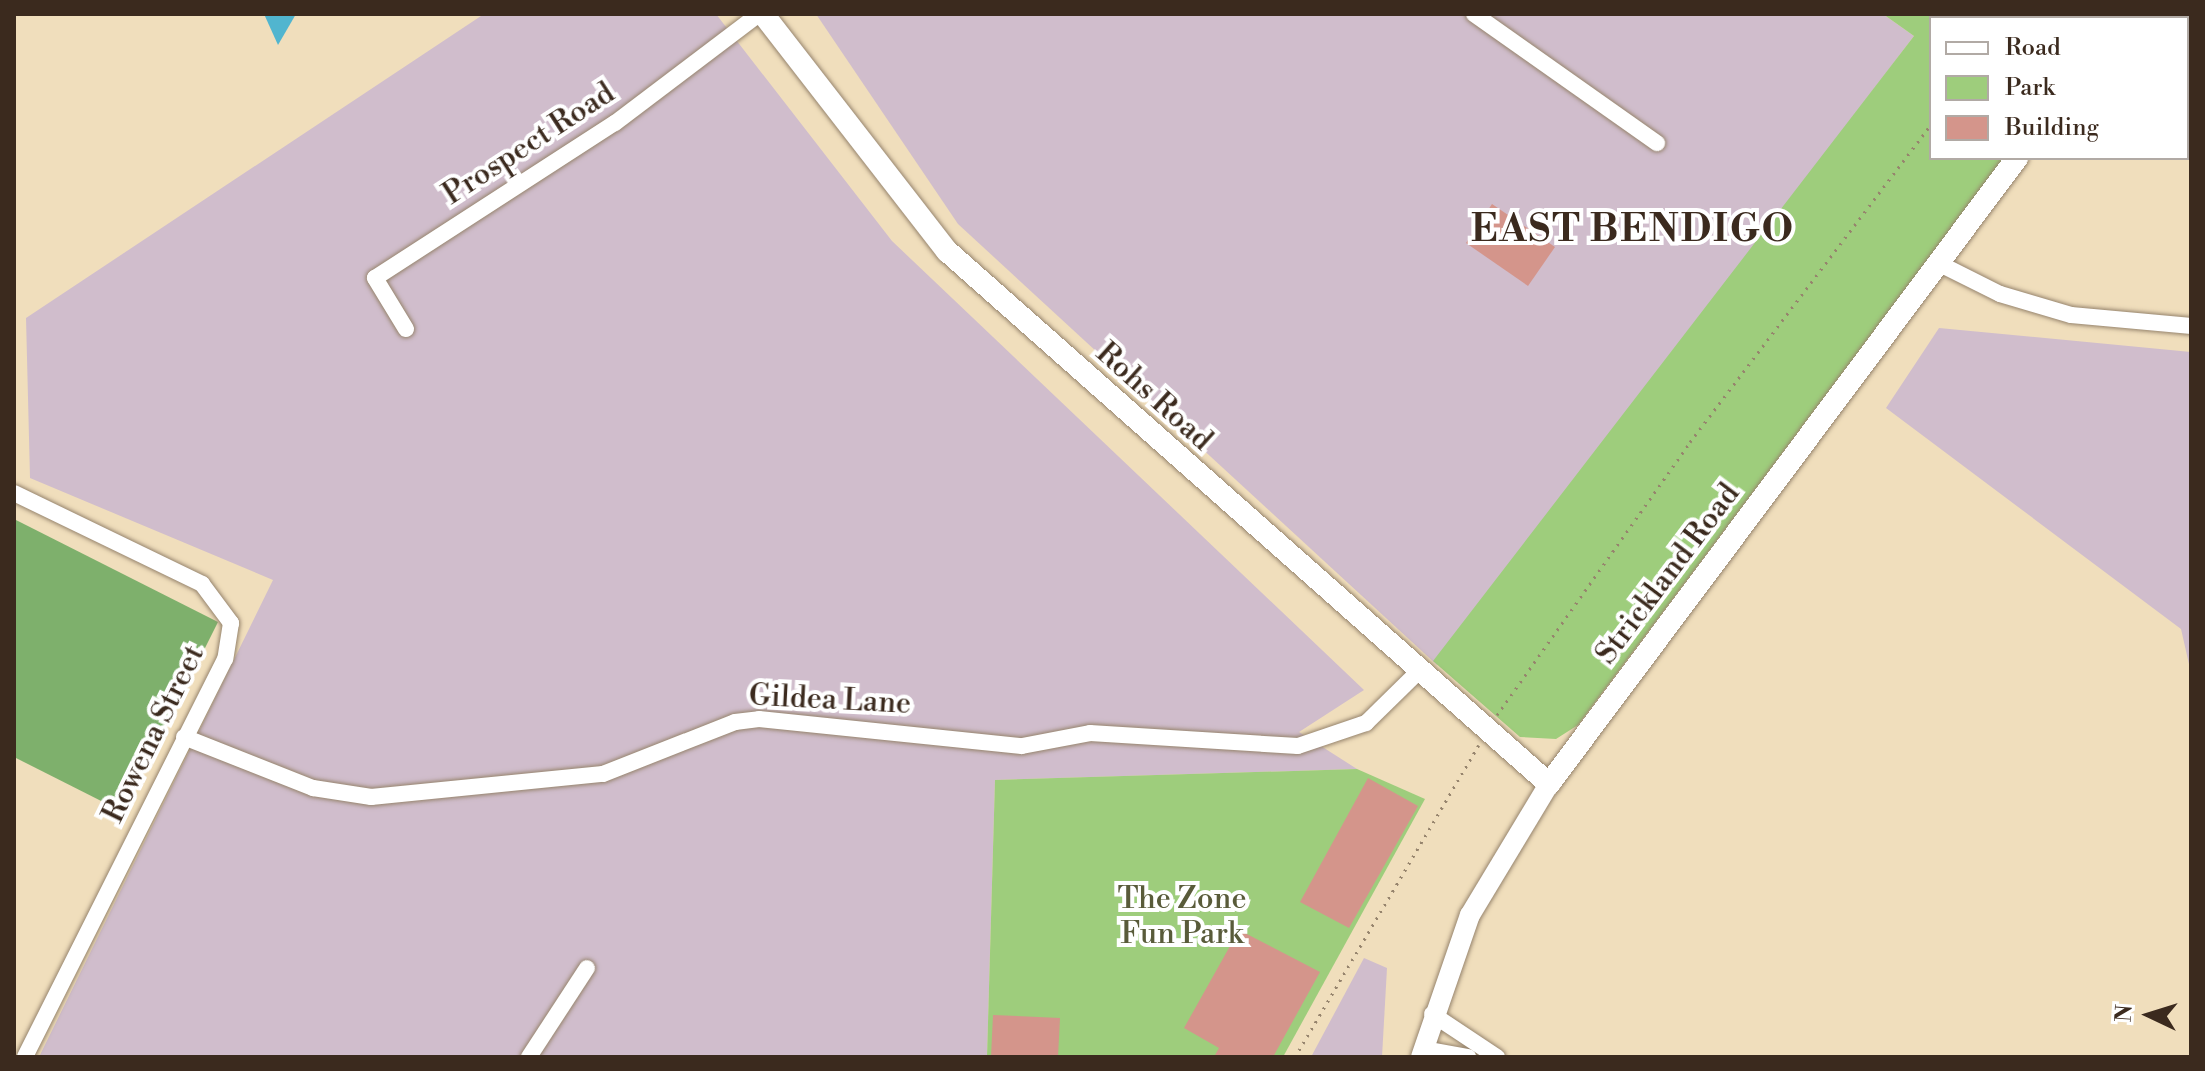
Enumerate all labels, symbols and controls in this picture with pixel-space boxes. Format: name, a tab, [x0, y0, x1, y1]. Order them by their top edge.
legend	[1929, 16, 2189, 160]
text: Road	[2005, 33, 2061, 63]
text: Park	[2005, 73, 2055, 103]
street label: Prospect Road	[437, 75, 621, 213]
text: Building	[2005, 113, 2099, 143]
district label: EAST BENDIGO	[1471, 207, 1795, 253]
street label: Rohs Road	[1088, 335, 1220, 459]
street label: Strickland Road	[1588, 477, 1748, 671]
street label: Rowena Street	[95, 639, 213, 829]
street label: Gildea Lane	[748, 678, 912, 722]
park label: The Zone Fun Park	[1117, 881, 1247, 952]
north arrow	[2109, 975, 2189, 1055]
text: N	[2110, 1004, 2139, 1023]

